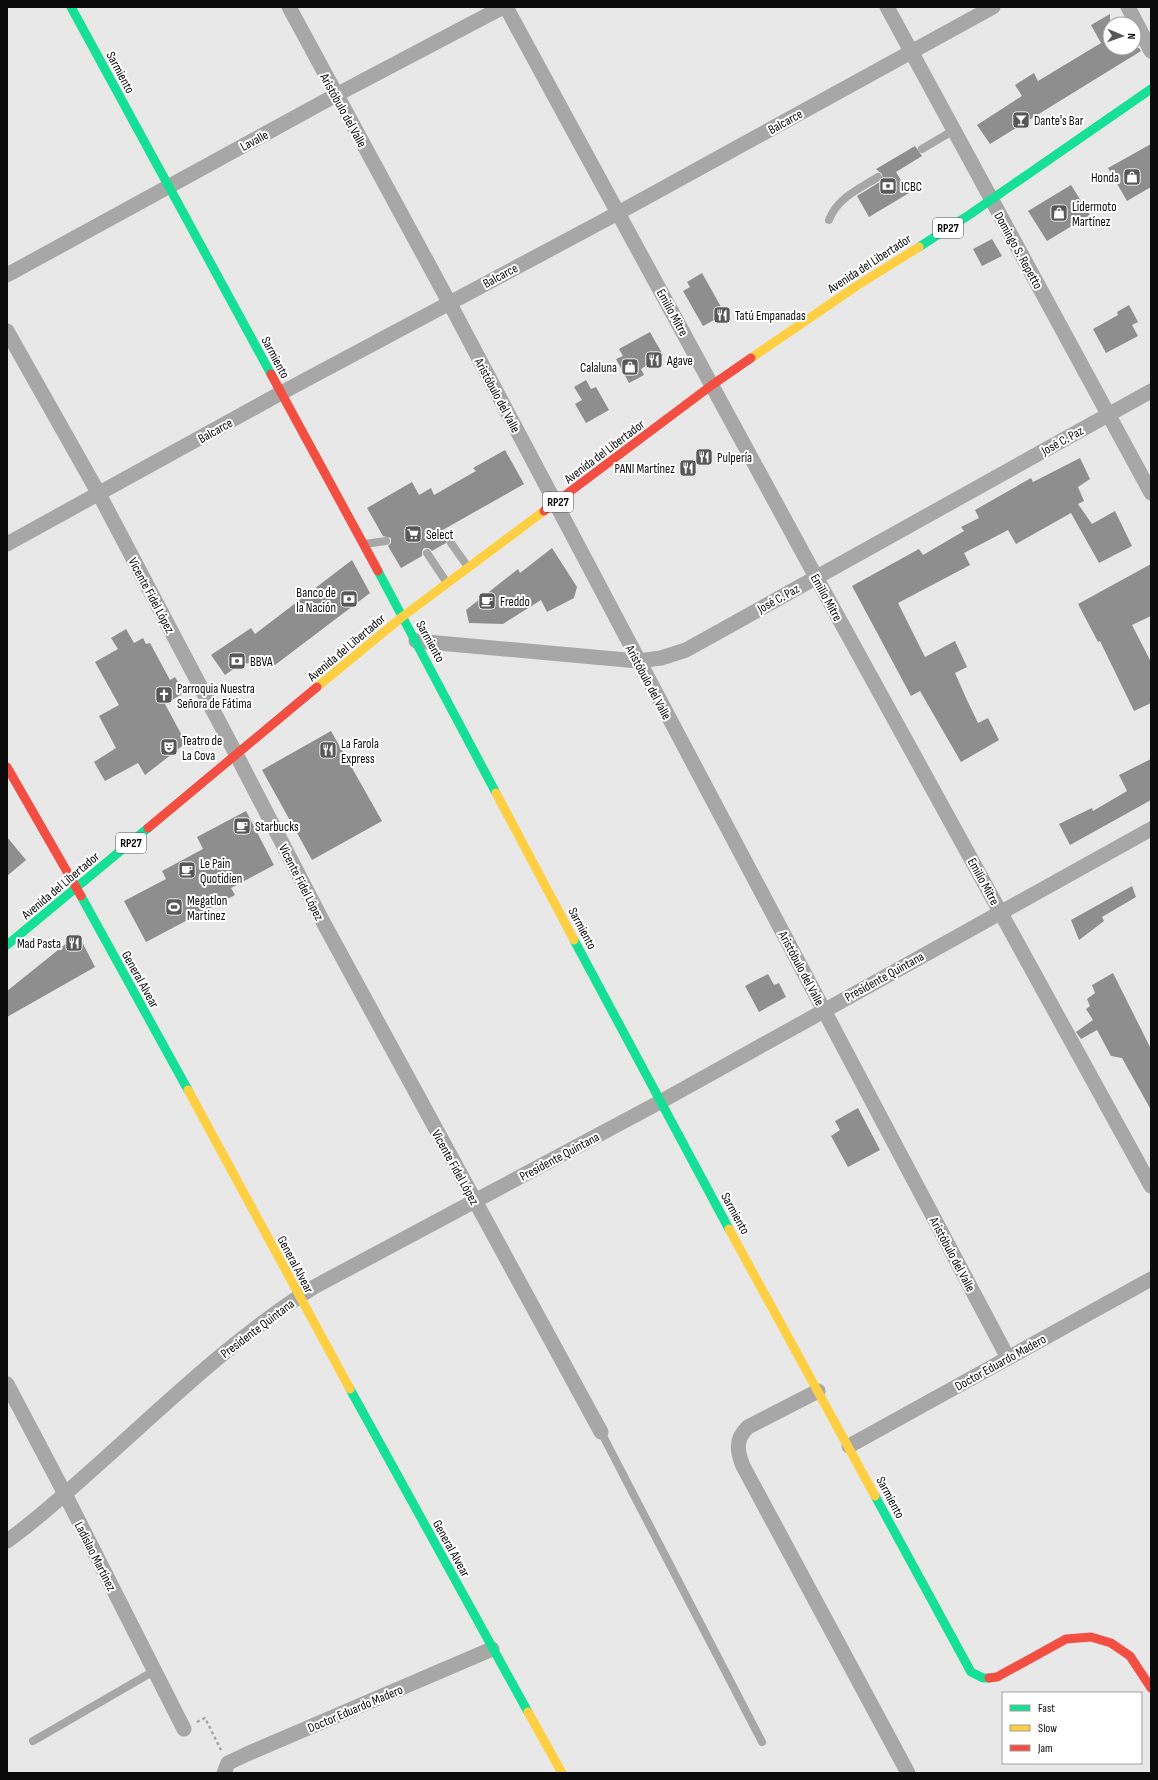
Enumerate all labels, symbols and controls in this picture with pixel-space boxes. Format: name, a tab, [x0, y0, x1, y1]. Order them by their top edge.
north arrow	[1102, 16, 1142, 56]
text: N	[1125, 33, 1138, 40]
street label: Sarmiento	[102, 49, 138, 96]
street label: Aristóbulo del Valle	[316, 70, 370, 150]
street label: Balcarce	[765, 106, 806, 138]
bar icon: Dante's Bar	[1011, 110, 1031, 130]
place label: Dante's Bar	[1034, 113, 1084, 129]
street label: Lavalle	[238, 127, 271, 155]
shop icon: Honda	[1122, 167, 1142, 187]
place label: Honda	[1091, 170, 1119, 186]
bank icon: ICBC	[878, 176, 898, 196]
place label: ICBC	[901, 179, 922, 195]
place label: Lidermoto Martínez	[1072, 199, 1117, 230]
shop icon: Lidermoto Martínez	[1049, 203, 1069, 223]
street label: Domingo S. Repetto	[990, 209, 1046, 292]
road number: RP27	[933, 218, 963, 238]
street label: Avenida del Libertador	[824, 231, 915, 297]
street label: Balcarce	[480, 260, 521, 292]
street label: Emilio Mitre	[653, 286, 692, 339]
restaurant icon: Tatú Empanadas	[712, 305, 732, 325]
place label: Tatú Empanadas	[735, 308, 806, 324]
street label: Sarmiento	[257, 334, 293, 381]
restaurant icon: Agave	[644, 350, 664, 370]
place label: Agave	[666, 353, 693, 369]
street label: Aristóbulo del Valle	[470, 355, 523, 436]
shop icon: Calaluna	[620, 357, 640, 377]
place label: Calaluna	[580, 360, 617, 376]
street label: Balcarce	[195, 415, 236, 447]
street label: Avenida del Libertador	[561, 416, 648, 488]
street label: José C. Paz	[1038, 423, 1087, 459]
restaurant icon: Pulpería	[694, 447, 714, 467]
place label: Pulpería	[717, 450, 752, 466]
restaurant icon: PANI Martínez	[678, 458, 698, 478]
place label: PANI Martínez	[614, 461, 675, 477]
road number: RP27	[543, 492, 573, 512]
supermarket icon: Select	[403, 524, 423, 544]
place label: Select	[426, 527, 454, 543]
street label: Vicente Fidel López	[124, 555, 178, 636]
street label: Emilio Mitre	[807, 571, 846, 624]
street label: José C. Paz	[754, 581, 803, 617]
place label: Banco de la Nación	[296, 585, 336, 616]
bank icon: Banco de la Nación	[339, 589, 359, 609]
cafe icon: Freddo	[477, 591, 497, 611]
place label: Freddo	[500, 594, 530, 610]
street label: Avenida del Libertador	[304, 610, 389, 686]
street label: Sarmiento	[412, 618, 448, 665]
street label: Aristóbulo del Valle	[621, 642, 674, 723]
bank icon: BBVA	[227, 651, 247, 671]
place label: BBVA	[250, 654, 273, 670]
place label: Parroquia Nuestra Señora de Fátima	[177, 681, 255, 712]
church icon: Parroquia Nuestra Señora de Fátima	[154, 685, 174, 705]
place label: Teatro de La Cova	[182, 733, 222, 764]
place label: La Farola Express	[341, 736, 379, 767]
theatre icon: Teatro de La Cova	[159, 737, 179, 757]
restaurant icon: La Farola Express	[318, 740, 338, 760]
cafe icon: Starbucks	[232, 816, 252, 836]
place label: Starbucks	[255, 819, 299, 835]
road number: RP27	[116, 833, 146, 853]
street label: Vicente Fidel López	[275, 842, 327, 924]
street label: Avenida del Libertador	[18, 848, 103, 924]
street label: Emilio Mitre	[964, 855, 1003, 908]
place label: Le Pain Quotidien	[200, 856, 242, 887]
cafe icon: Le Pain Quotidien	[177, 860, 197, 880]
place label: Megatlon Martinez	[187, 893, 227, 924]
sports icon: Megatlon Martinez	[164, 897, 184, 917]
street label: Sarmiento	[564, 905, 600, 952]
street label: Aristóbulo del Valle	[774, 928, 827, 1009]
restaurant icon: Mad Pasta	[64, 933, 84, 953]
place label: Mad Pasta	[17, 936, 61, 952]
street label: General Alvear	[118, 948, 162, 1011]
street label: Presidente Quintana	[842, 949, 927, 1005]
street label: Vicente Fidel López	[428, 1127, 483, 1208]
street label: Presidente Quintana	[517, 1129, 602, 1185]
street label: Sarmiento	[717, 1190, 753, 1237]
street label: Aristóbulo del Valle	[925, 1214, 978, 1295]
street label: General Alvear	[273, 1233, 317, 1296]
street label: Presidente Quintana	[218, 1296, 298, 1362]
street label: Doctor Eduardo Madero	[952, 1331, 1049, 1395]
street label: Sarmiento	[872, 1474, 908, 1521]
street label: General Alvear	[429, 1517, 473, 1580]
street label: Ladislao Martínez	[71, 1519, 120, 1594]
street label: Doctor Eduardo Madero	[305, 1682, 405, 1736]
legend	[1002, 1692, 1142, 1764]
text: Fast	[1038, 1701, 1055, 1716]
text: Slow	[1038, 1721, 1057, 1736]
text: Jam	[1037, 1741, 1053, 1756]

